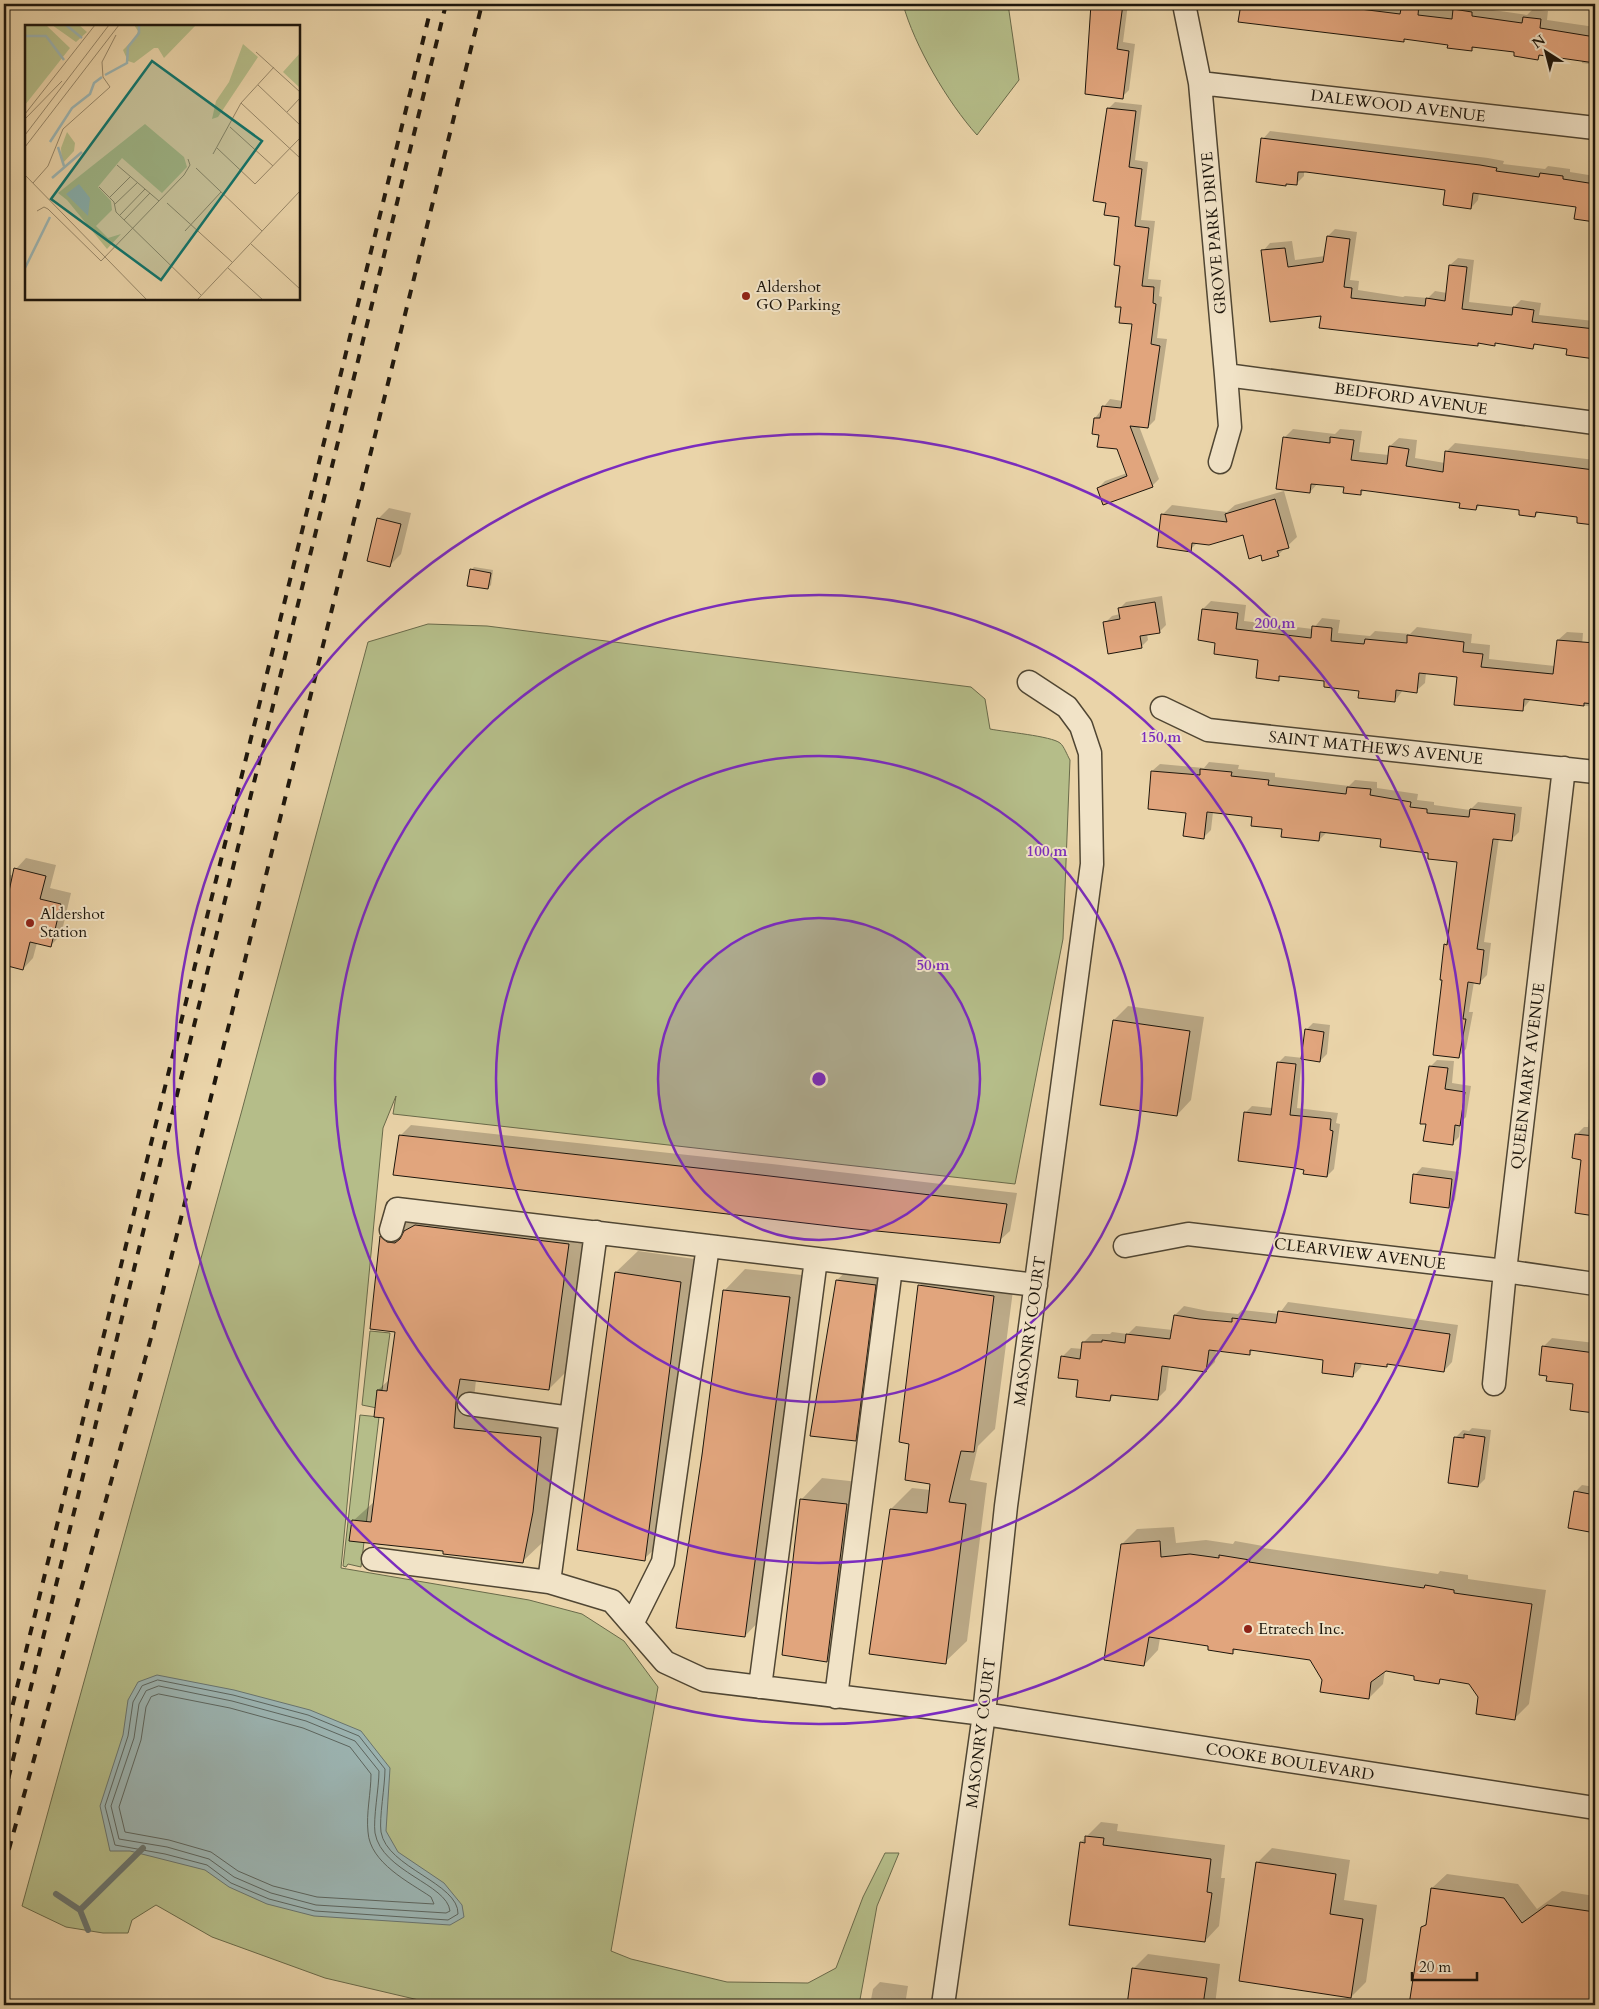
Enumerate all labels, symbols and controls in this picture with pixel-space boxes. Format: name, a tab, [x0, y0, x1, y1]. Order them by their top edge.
inset map	[25, 25, 300, 300]
north arrow	[1522, 28, 1572, 78]
text: N	[1528, 31, 1549, 53]
street label: DALEWOOD AVENUE	[1309, 84, 1487, 128]
street label: GROVE PARK DRIVE	[1196, 151, 1232, 315]
place label: Aldershot GO Parking	[756, 276, 840, 316]
marker: Aldershot GO Parking	[740, 290, 752, 302]
street label: BEDFORD AVENUE	[1333, 377, 1489, 421]
text: 200 m	[1255, 613, 1296, 633]
street label: SAINT MATHEWS AVENUE	[1268, 726, 1484, 770]
text: 150 m	[1141, 727, 1182, 747]
text: 100 m	[1027, 841, 1068, 861]
place label: Aldershot Station	[40, 903, 105, 943]
marker: Aldershot Station	[24, 917, 36, 929]
text: 50 m	[916, 955, 950, 975]
street label: QUEEN MARY AVENUE	[1506, 981, 1550, 1171]
centre of rings	[810, 1070, 828, 1088]
street label: CLEARVIEW AVENUE	[1273, 1233, 1447, 1275]
street label: MASONRY COURT	[1009, 1254, 1051, 1407]
place label: Etratech Inc.	[1258, 1618, 1344, 1640]
marker: Etratech Inc.	[1242, 1623, 1254, 1635]
street label: MASONRY COURT	[961, 1656, 1001, 1809]
street label: COOKE BOULEVARD	[1204, 1738, 1376, 1786]
scale bar	[1412, 1949, 1476, 1981]
text: 20 m	[1419, 1957, 1451, 1977]

